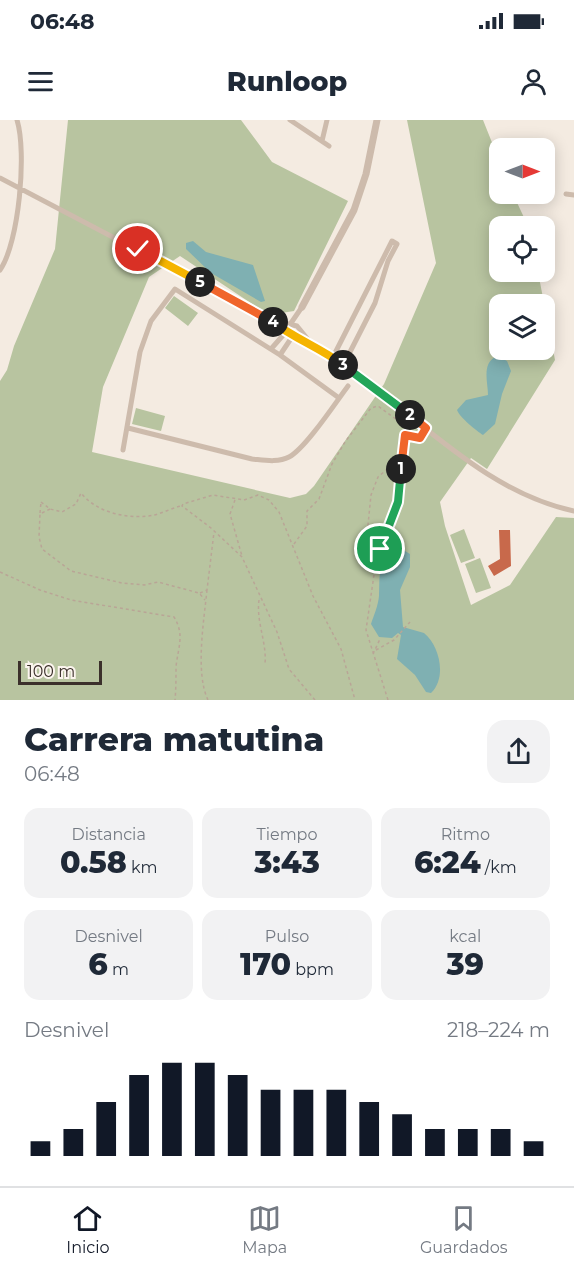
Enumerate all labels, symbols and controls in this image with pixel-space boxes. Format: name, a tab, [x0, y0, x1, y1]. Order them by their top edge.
text: 06:48	[30, 8, 95, 35]
icon: menu	[24, 65, 57, 98]
text: Runloop	[227, 65, 347, 98]
icon: person	[517, 65, 550, 98]
north arrow	[489, 138, 555, 204]
map controls	[489, 138, 555, 360]
button: locate	[489, 216, 555, 282]
pin	[112, 223, 163, 274]
icon: check	[121, 232, 154, 265]
pin: 5	[185, 267, 215, 297]
text: 5	[195, 272, 205, 291]
button: layers	[489, 294, 555, 360]
pin: 4	[258, 307, 288, 337]
text: 4	[267, 312, 279, 331]
pin: 3	[328, 350, 358, 380]
text: 3	[338, 355, 348, 374]
pin: 2	[395, 400, 425, 430]
text: 2	[405, 405, 415, 424]
pin: 1	[386, 454, 416, 484]
text: 1	[398, 459, 404, 478]
pin	[354, 523, 405, 574]
icon: arrive	[363, 532, 396, 565]
scale bar	[18, 658, 102, 686]
text: 100 m	[27, 662, 75, 681]
text: Carrera matutina	[24, 719, 324, 759]
button: share	[487, 720, 550, 783]
text: 06:48	[24, 762, 80, 786]
text: Distancia	[71, 825, 146, 844]
text: Tiempo	[256, 825, 318, 844]
text: Ritmo	[441, 825, 490, 844]
text: 0.58	[60, 844, 127, 881]
text: 3:43	[254, 844, 320, 881]
text: 6:24	[414, 844, 481, 881]
text: km	[127, 858, 157, 877]
text: /km	[481, 858, 517, 877]
text: Desnivel	[75, 927, 143, 946]
text: Pulso	[265, 927, 309, 946]
text: kcal	[449, 927, 481, 946]
text: 6	[88, 946, 108, 983]
text: 170	[240, 946, 291, 983]
text: 39	[447, 946, 484, 983]
text: m	[108, 960, 129, 979]
text: bpm	[291, 960, 334, 979]
text: Desnivel	[24, 1018, 109, 1042]
text: 218–224 m	[447, 1018, 550, 1042]
tab: Inicio	[66, 1202, 110, 1257]
tab: Mapa	[242, 1202, 287, 1257]
tab: Guardados	[420, 1202, 508, 1257]

